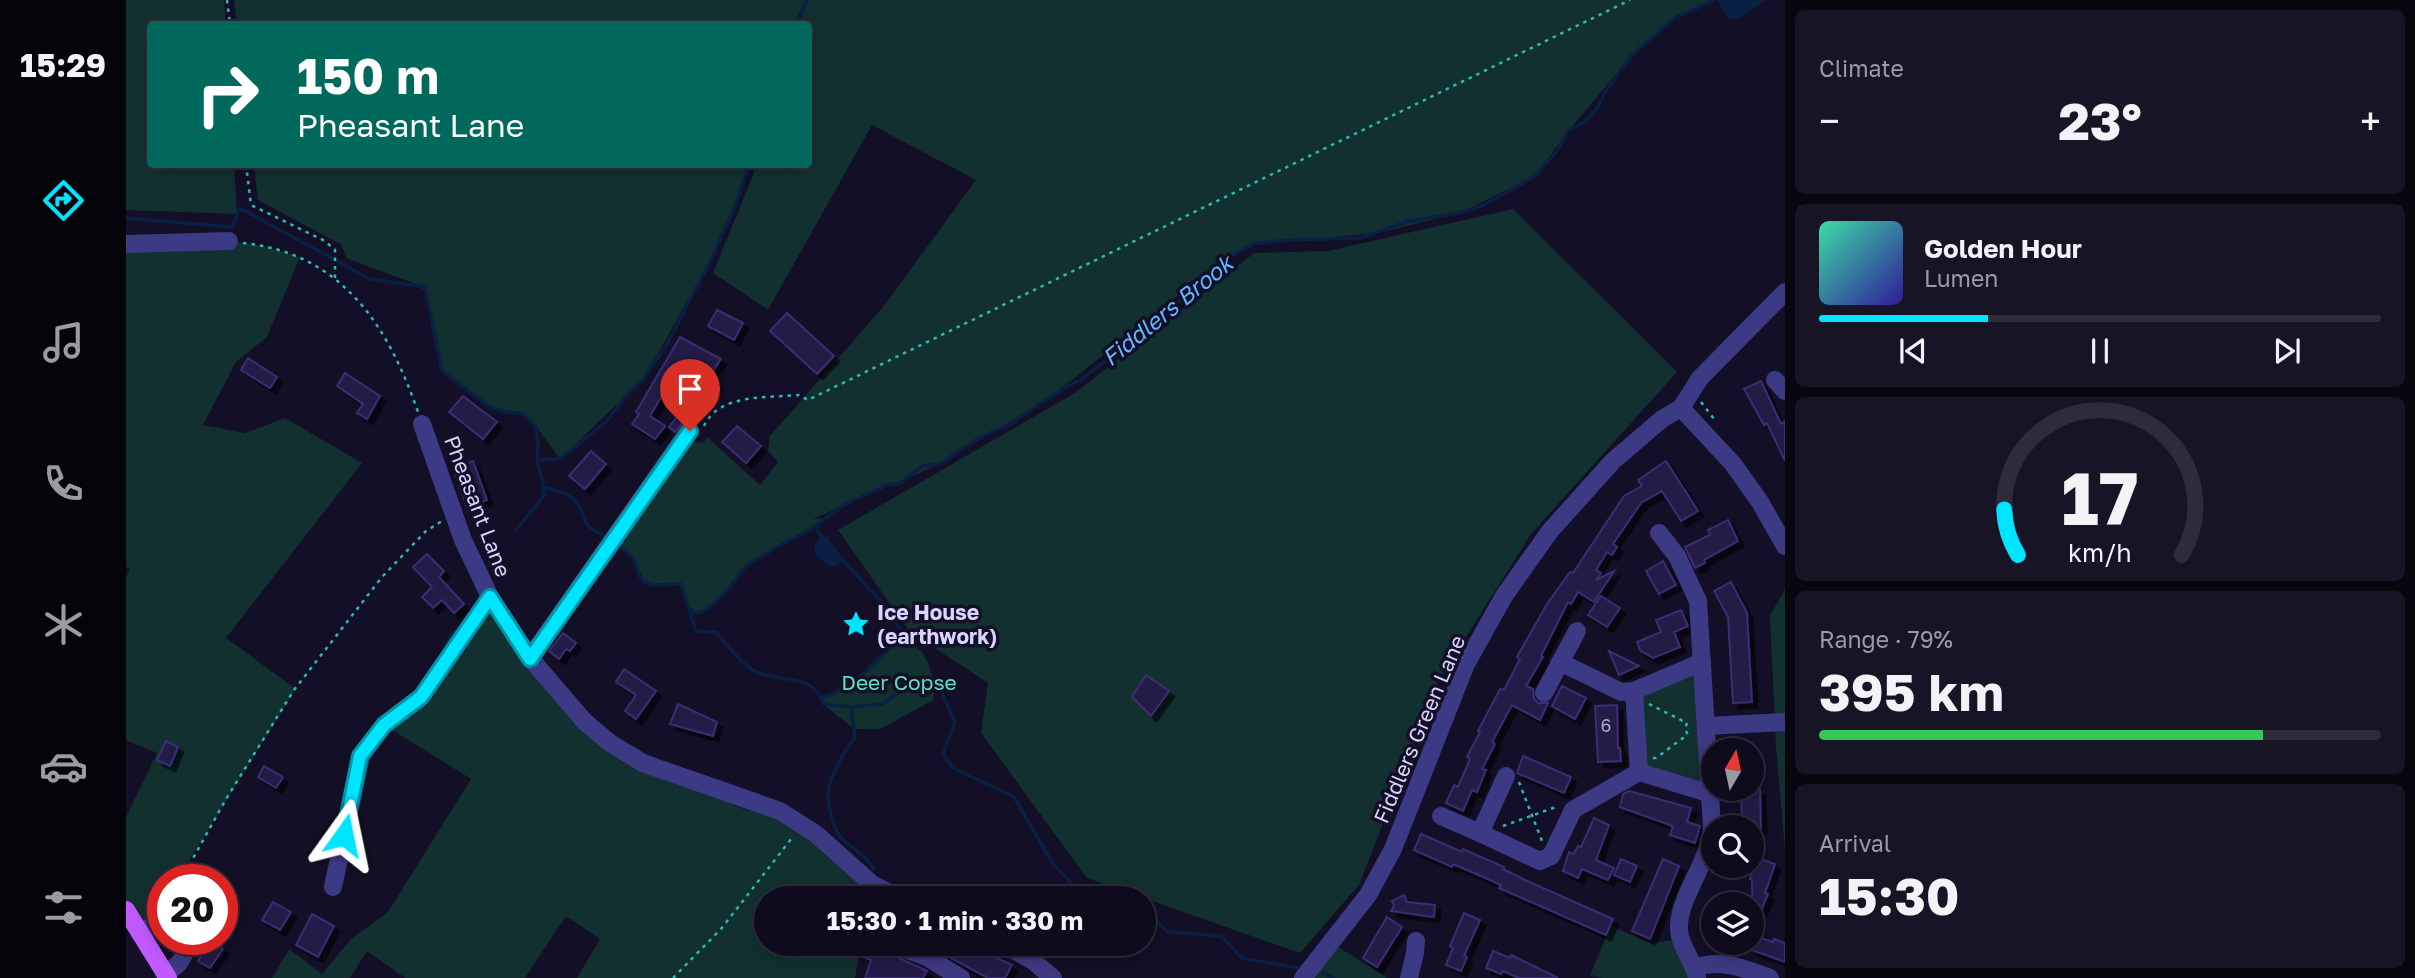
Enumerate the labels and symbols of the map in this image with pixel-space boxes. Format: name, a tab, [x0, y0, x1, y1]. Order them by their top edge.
water label: Fiddlers Brook	[1096, 247, 1240, 371]
pin	[660, 359, 720, 431]
street label: Pheasant Lane	[439, 432, 517, 580]
place label: Ice House (earthwork)	[877, 599, 997, 649]
place icon: Ice House (earthwork)	[841, 609, 871, 639]
street label: Fiddlers Green Lane	[1368, 631, 1470, 827]
park label: Deer Copse	[841, 669, 957, 695]
house number: 6	[1601, 714, 1611, 736]
north arrow	[1701, 738, 1764, 802]
position arrow	[307, 798, 381, 872]
speed limit sign: 20	[147, 864, 238, 955]

